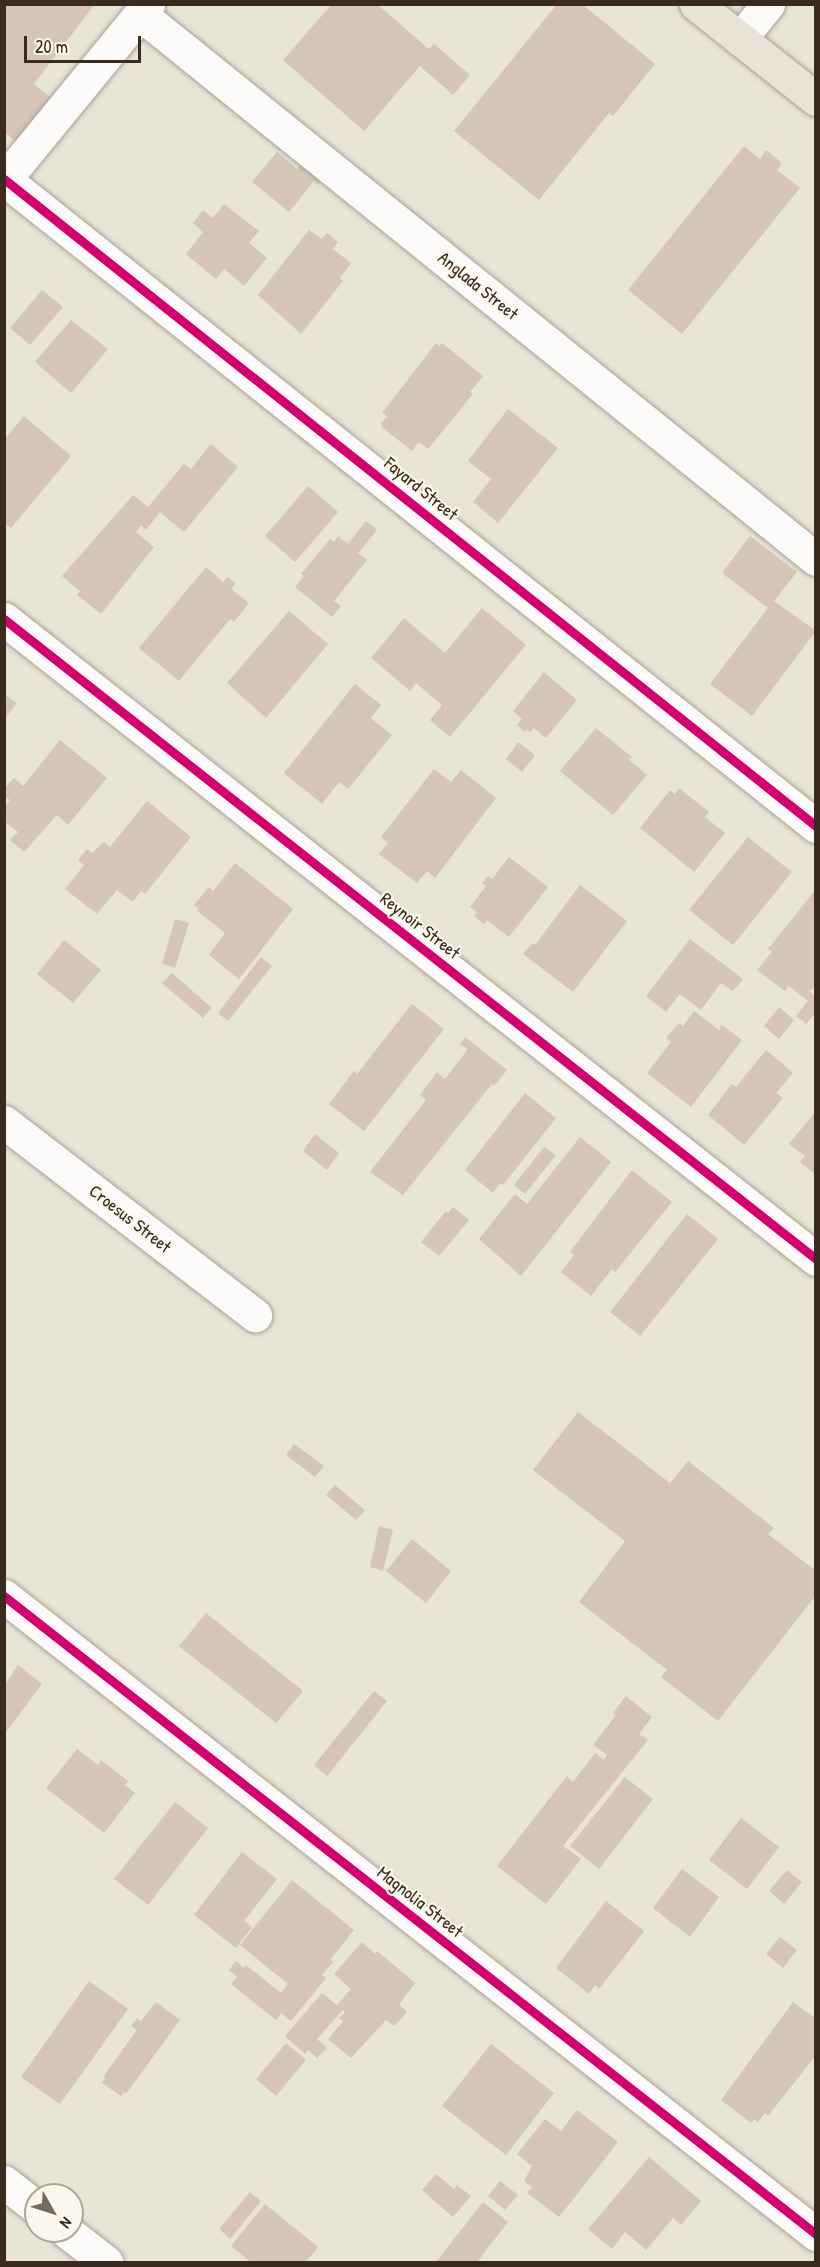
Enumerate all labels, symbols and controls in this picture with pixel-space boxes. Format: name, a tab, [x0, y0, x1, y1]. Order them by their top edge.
scale bar	[27, 24, 144, 62]
text: 20 m	[35, 34, 68, 59]
street label: Anglada Street	[434, 247, 522, 325]
street label: Fayard Street	[380, 453, 462, 525]
street label: Reynoir Street	[376, 888, 464, 964]
street label: Croesus Street	[85, 1180, 175, 1258]
street label: Magnolia Street	[373, 1862, 467, 1942]
north arrow	[24, 2183, 84, 2243]
text: N	[55, 2213, 78, 2233]

